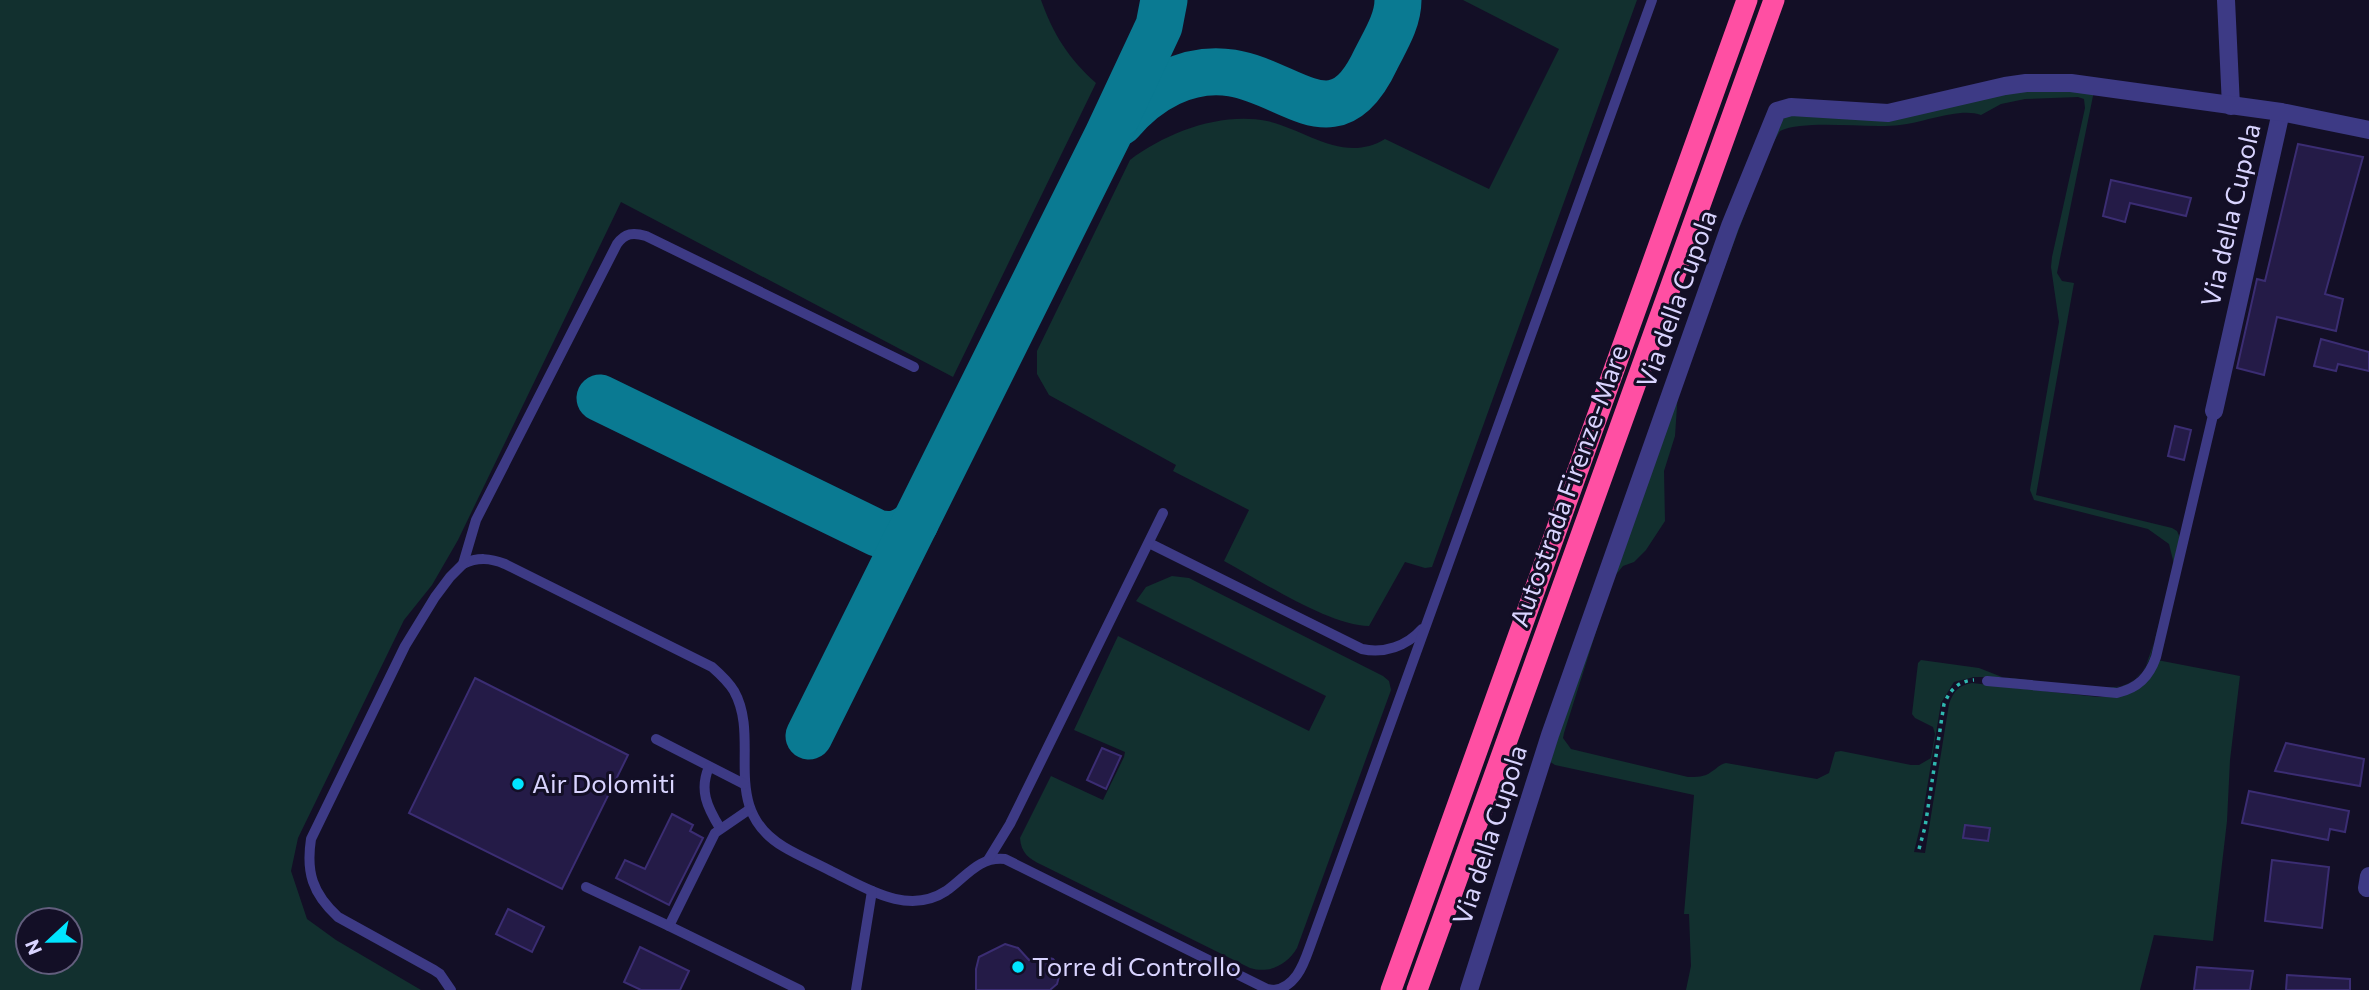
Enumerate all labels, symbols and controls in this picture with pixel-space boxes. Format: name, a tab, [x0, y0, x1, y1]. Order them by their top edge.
street label: Via della Cupola	[2193, 120, 2266, 309]
street label: Via della Cupola	[1629, 205, 1722, 392]
street label: Autostrada Firenze-Mare	[1502, 341, 1633, 630]
street label: Via della Cupola	[1445, 741, 1532, 928]
place label: Air Dolomiti	[532, 767, 676, 798]
marker: Air Dolomiti	[510, 776, 526, 792]
north arrow	[14, 906, 84, 976]
text: N	[19, 937, 46, 958]
place label: Torre di Controllo	[1032, 950, 1241, 981]
marker: Torre di Controllo	[1010, 959, 1026, 975]

